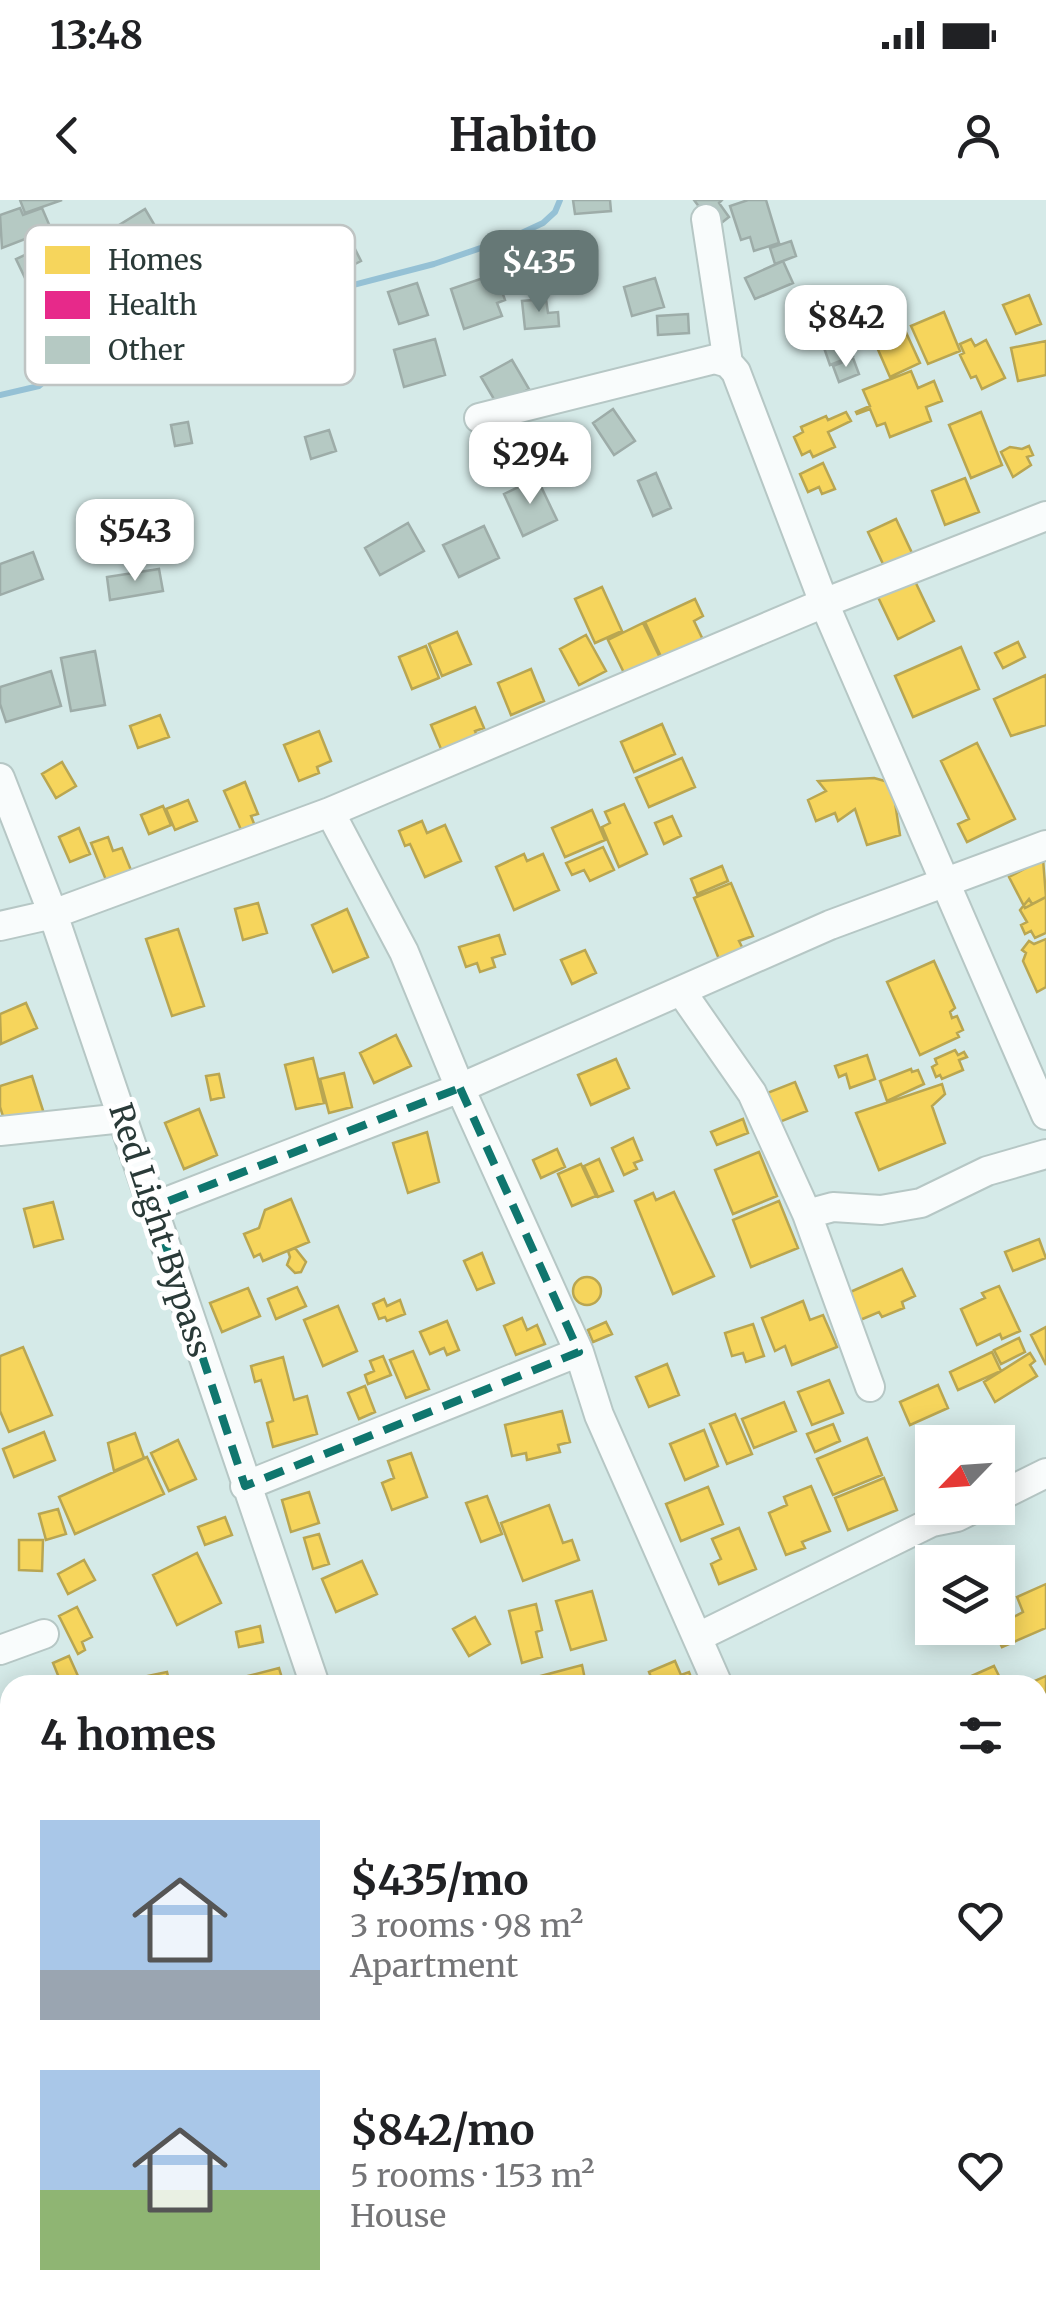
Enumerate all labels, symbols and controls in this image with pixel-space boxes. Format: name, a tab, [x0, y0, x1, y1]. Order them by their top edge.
text: 13:48	[50, 12, 143, 59]
text: Habito	[449, 107, 597, 163]
icon: back	[40, 108, 95, 163]
icon: person	[951, 108, 1006, 163]
legend	[25, 225, 355, 385]
pin: $435	[480, 230, 598, 315]
text: Homes	[108, 242, 203, 278]
text: $435	[502, 242, 576, 282]
pin: $842	[787, 285, 905, 370]
text: Health	[108, 287, 197, 323]
text: $842	[807, 297, 885, 337]
text: Other	[108, 332, 185, 368]
pin: $294	[471, 422, 589, 507]
text: $294	[491, 434, 569, 474]
pin: $543	[76, 499, 194, 584]
text: $543	[98, 511, 172, 551]
street label: Red Light Bypass	[100, 1098, 220, 1362]
north arrow	[915, 1425, 1015, 1525]
map controls	[915, 1425, 1015, 1645]
button: layers	[915, 1545, 1015, 1645]
icon: filters	[953, 1708, 1008, 1763]
text: 4 homes	[40, 1709, 217, 1761]
text: $435/mo	[350, 1854, 529, 1906]
icon: home	[120, 1860, 240, 1980]
icon: heart	[953, 1893, 1008, 1948]
text: 3 rooms · 98 m²	[350, 1906, 583, 1946]
text: Apartment	[350, 1946, 518, 1986]
text: $842/mo	[350, 2104, 534, 2156]
icon: home	[120, 2110, 240, 2230]
icon: heart	[953, 2143, 1008, 2198]
text: 5 rooms · 153 m²	[350, 2156, 595, 2196]
text: House	[350, 2196, 446, 2236]

